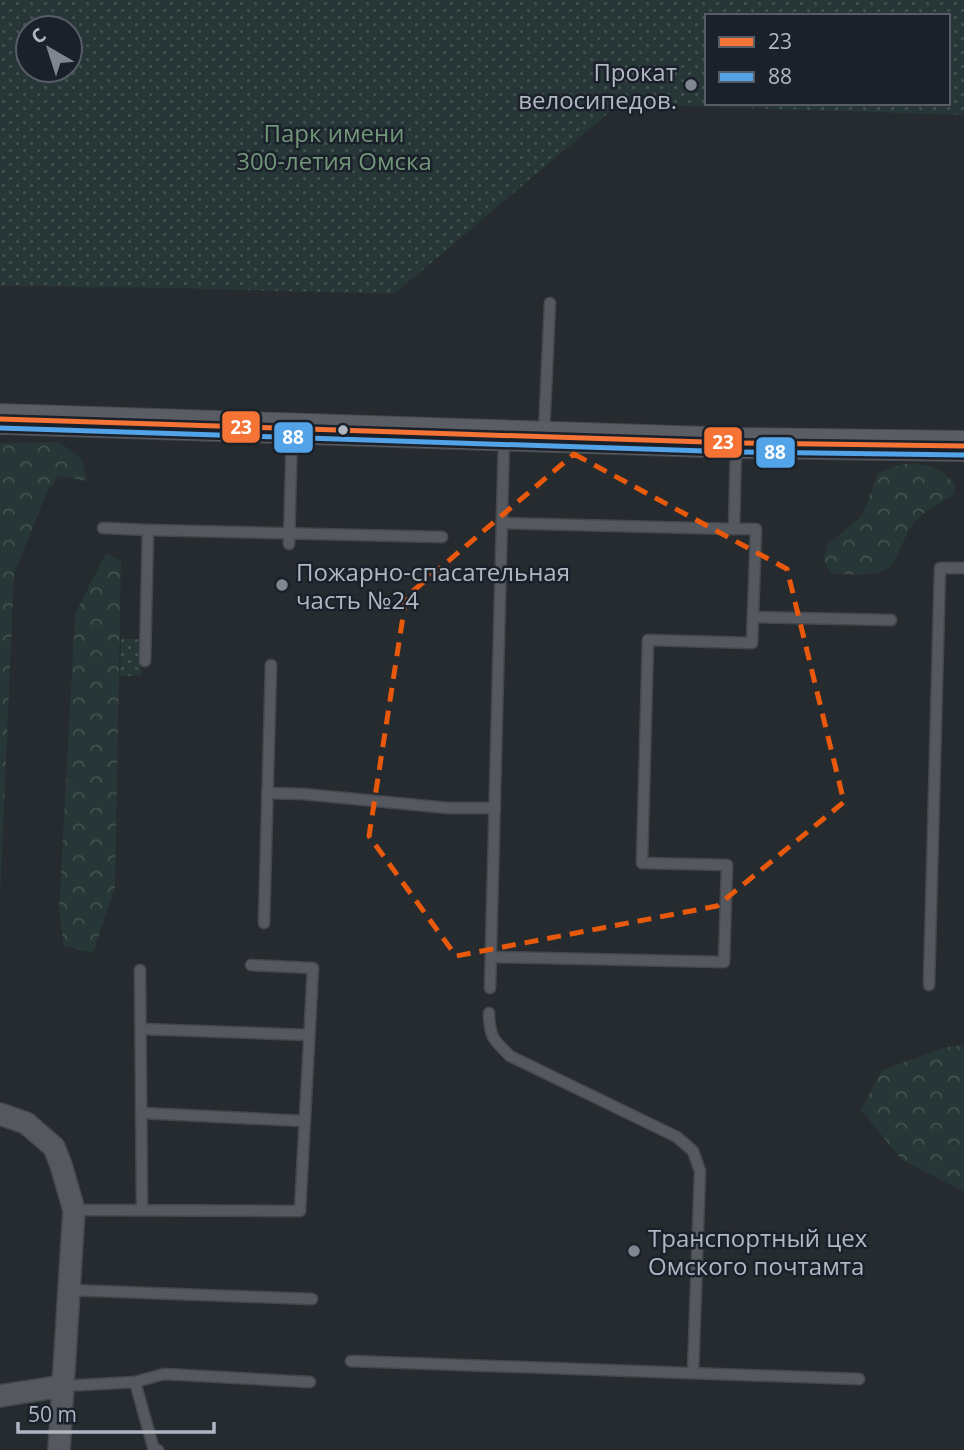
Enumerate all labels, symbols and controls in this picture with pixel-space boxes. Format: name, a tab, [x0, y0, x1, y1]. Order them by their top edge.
north arrow	[14, 14, 84, 84]
legend	[705, 14, 950, 105]
text: С	[25, 22, 51, 50]
text: 23	[768, 27, 792, 55]
place label: Прокат велосипедов.	[518, 55, 677, 116]
text: 88	[768, 62, 792, 90]
marker: Прокат велосипедов.	[683, 77, 699, 93]
park label: Парк имени 300-летия Омска	[236, 116, 432, 177]
line badge: 23	[221, 410, 261, 444]
text: 23	[230, 414, 252, 440]
line badge: 88	[273, 421, 314, 454]
unlabelled marker	[336, 423, 350, 437]
text: 88	[282, 424, 304, 450]
line badge: 23	[703, 426, 743, 459]
text: 23	[712, 429, 734, 455]
line badge: 88	[755, 436, 796, 469]
text: 88	[764, 439, 786, 465]
place label: Пожарно-спасательная часть №24	[296, 555, 570, 616]
marker: Пожарно-спасательная часть №24	[274, 577, 290, 593]
place label: Транспортный цех Омского почтамта	[648, 1221, 868, 1282]
marker: Транспортный цех Омского почтамта	[626, 1243, 642, 1259]
scale bar	[18, 1390, 214, 1434]
text: 50 m	[28, 1400, 77, 1428]

